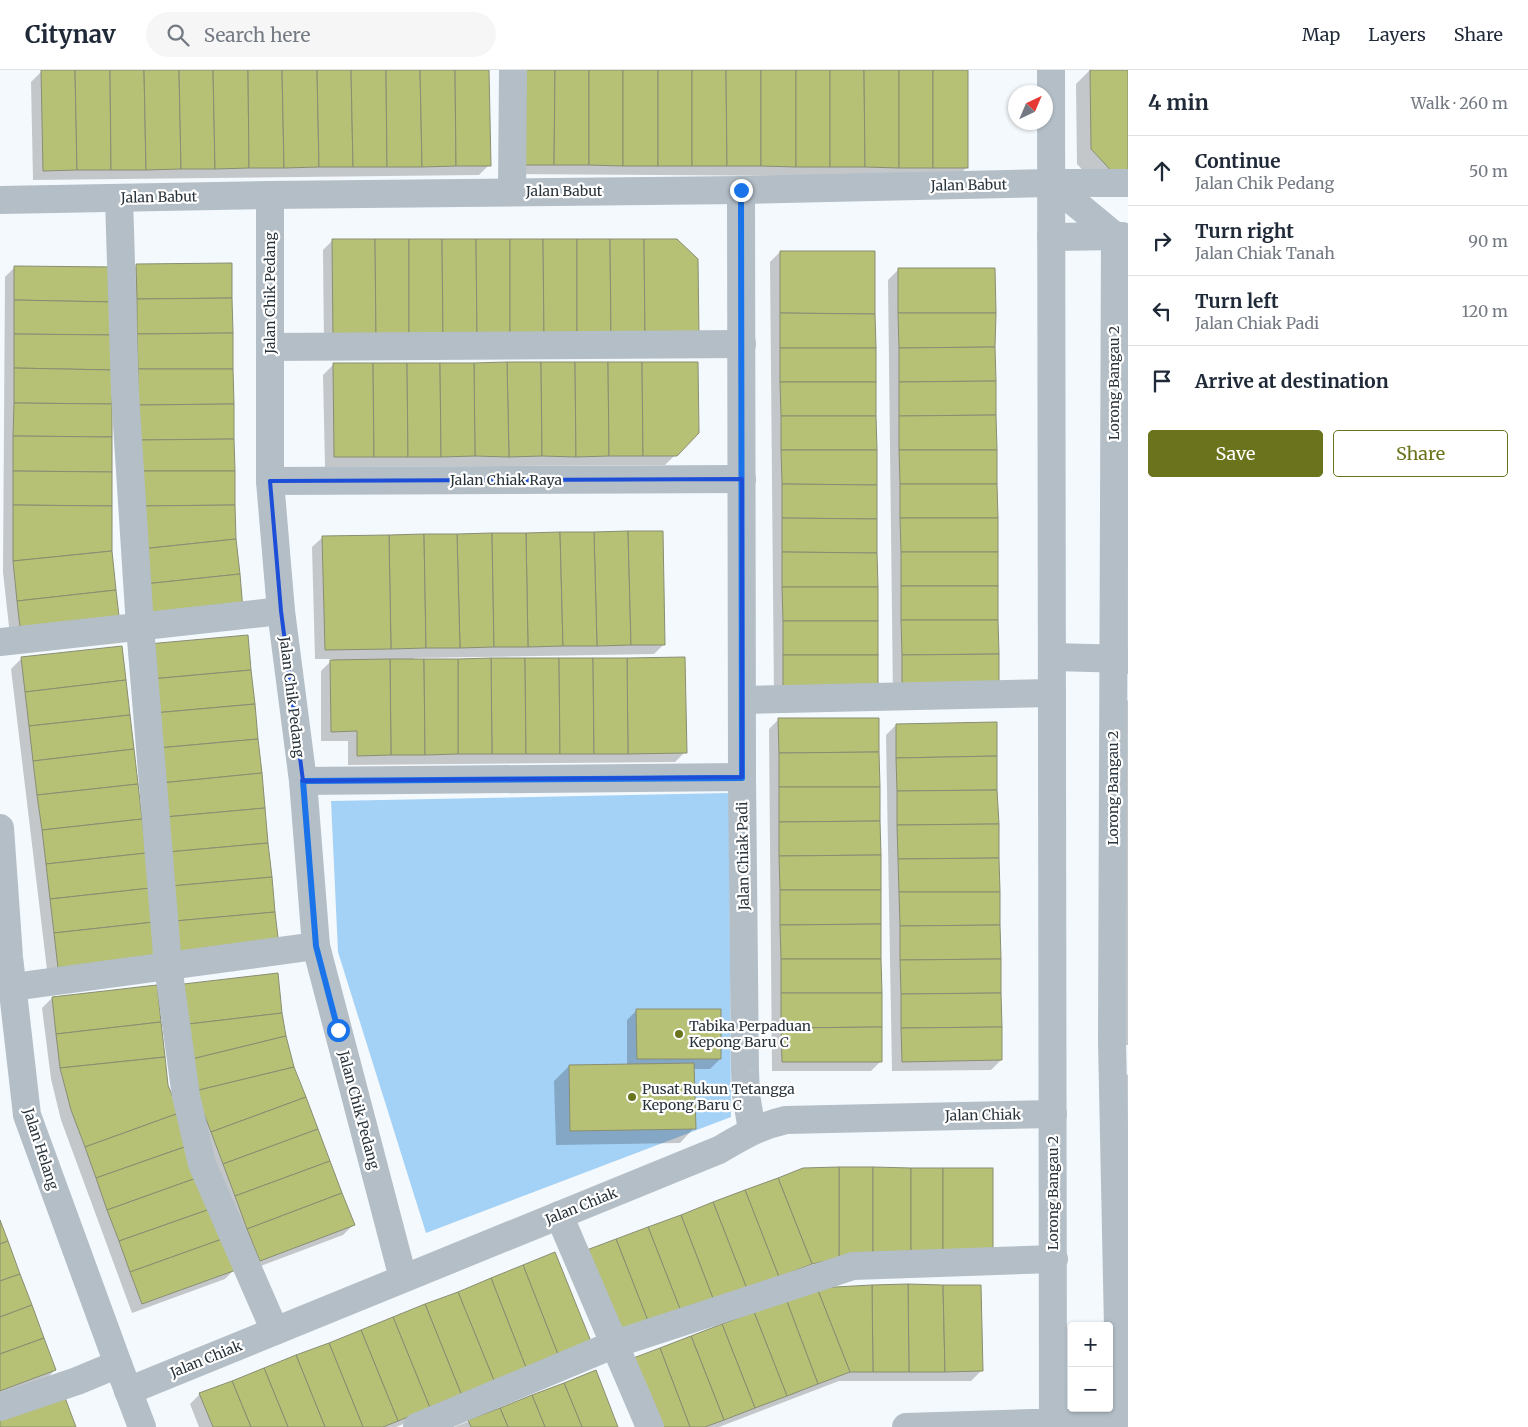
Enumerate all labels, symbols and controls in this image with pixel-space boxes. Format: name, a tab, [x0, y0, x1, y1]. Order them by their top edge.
search box	[146, 12, 496, 57]
text: Citynav	[25, 19, 116, 50]
icon: search	[164, 21, 192, 49]
text: Search here	[204, 23, 310, 47]
text: Map	[1302, 23, 1340, 46]
text: Layers	[1368, 23, 1426, 46]
text: Share	[1454, 23, 1503, 46]
north arrow	[1008, 85, 1053, 130]
text: 4 min	[1148, 89, 1209, 116]
text: Walk · 260 m	[1411, 93, 1508, 113]
text: Continue	[1195, 149, 1281, 173]
icon: ahead	[1148, 157, 1176, 185]
text: 50 m	[1469, 161, 1508, 181]
text: Jalan Chik Pedang	[1195, 173, 1334, 193]
street label: Jalan Babut	[930, 175, 1008, 195]
route end	[730, 179, 753, 202]
street label: Jalan Babut	[525, 182, 603, 200]
street label: Jalan Babut	[120, 187, 198, 207]
text: Turn right	[1195, 219, 1294, 243]
icon: right	[1148, 227, 1176, 255]
text: 90 m	[1468, 231, 1508, 251]
street label: Jalan Chik Pedang	[261, 232, 279, 355]
text: Jalan Chiak Tanah	[1195, 243, 1335, 263]
text: Turn left	[1195, 289, 1279, 313]
icon: left	[1148, 297, 1176, 325]
text: 120 m	[1462, 301, 1508, 321]
text: Jalan Chiak Padi	[1195, 313, 1319, 333]
street label: Lorong Bangau 2	[1105, 326, 1123, 440]
icon: arrive	[1148, 367, 1176, 395]
text: Arrive at destination	[1195, 369, 1389, 393]
button: Save	[1148, 430, 1323, 477]
button: Share	[1333, 430, 1508, 477]
street label: Jalan Chiak Raya	[449, 471, 562, 489]
street label: Jalan Chik Pedang	[276, 634, 308, 759]
street label: Lorong Bangau 2	[1104, 731, 1122, 845]
street label: Jalan Chiak Padi	[733, 801, 753, 912]
place label: Tabika Perpaduan Kepong Baru C	[689, 1017, 811, 1051]
route start	[327, 1019, 350, 1042]
marker: Tabika Perpaduan Kepong Baru C	[673, 1028, 685, 1040]
street label: Jalan Chik Pedang	[334, 1048, 384, 1172]
place label: Pusat Rukun Tetangga Kepong Baru C	[642, 1080, 795, 1114]
marker: Pusat Rukun Tetangga Kepong Baru C	[626, 1091, 638, 1103]
street label: Jalan Helang	[19, 1105, 63, 1192]
street label: Jalan Chiak	[944, 1105, 1021, 1125]
street label: Lorong Bangau 2	[1044, 1136, 1062, 1250]
street label: Jalan Chiak	[541, 1183, 620, 1229]
map controls	[1068, 1322, 1113, 1412]
button: +	[1068, 1322, 1113, 1367]
street label: Jalan Chiak	[166, 1336, 245, 1382]
button: −	[1068, 1367, 1113, 1412]

